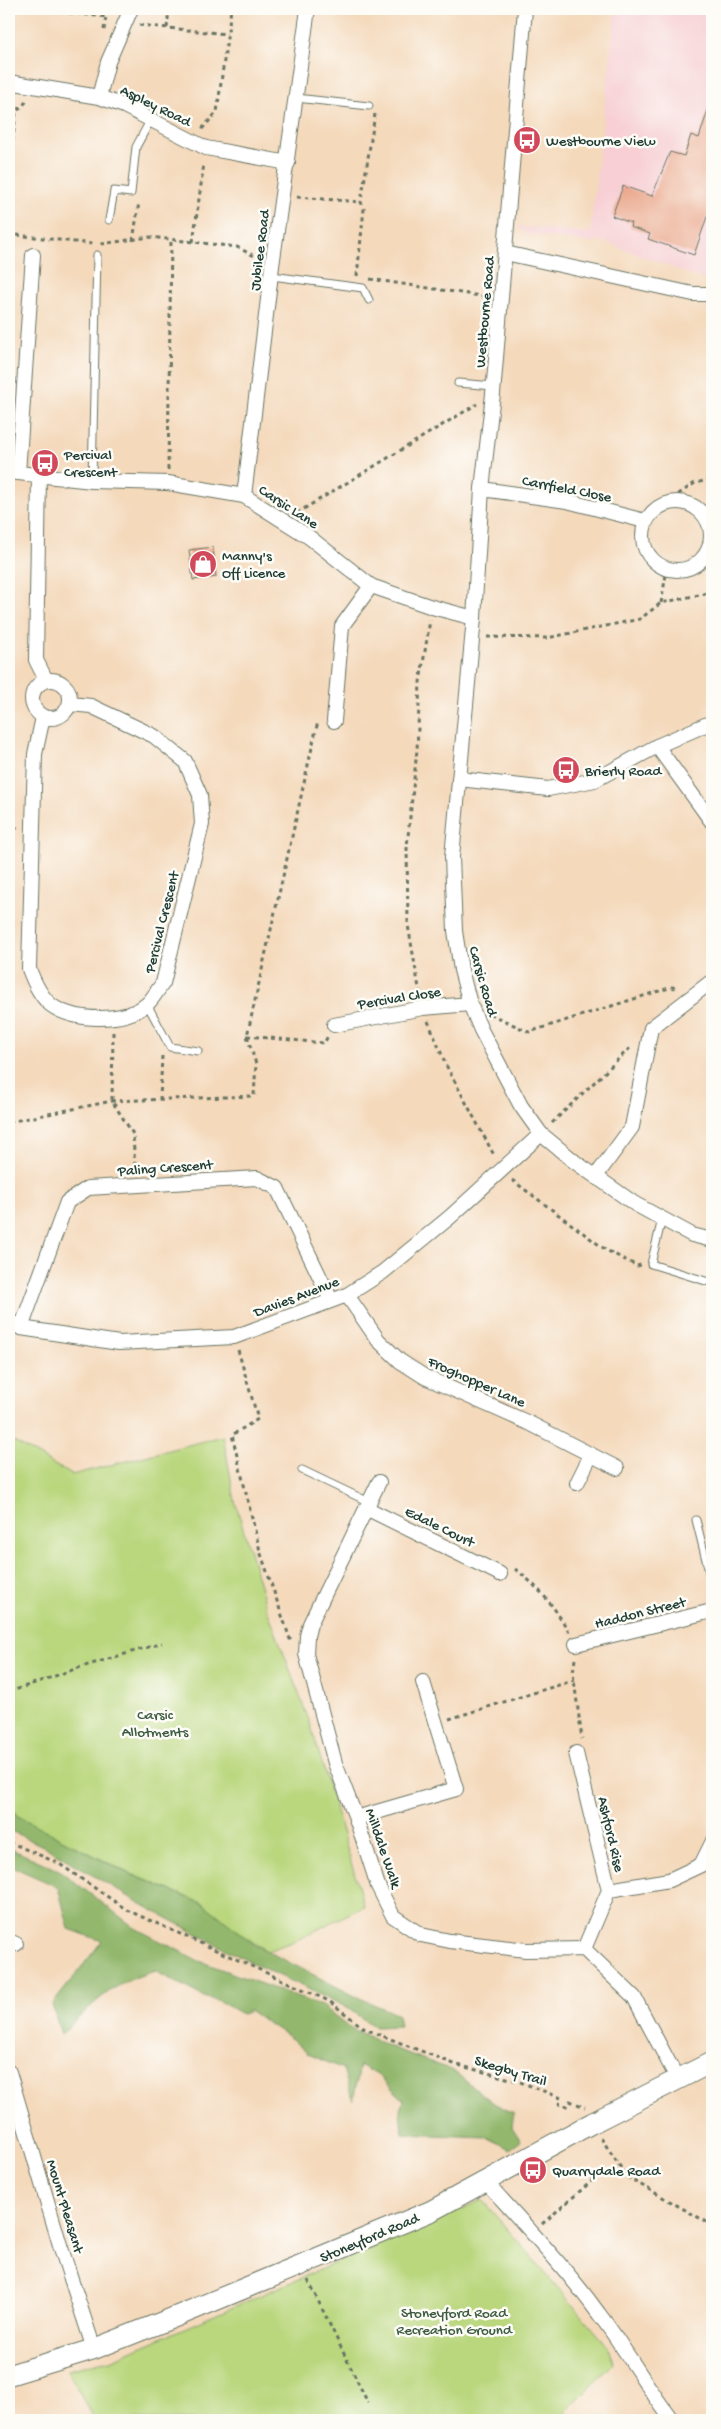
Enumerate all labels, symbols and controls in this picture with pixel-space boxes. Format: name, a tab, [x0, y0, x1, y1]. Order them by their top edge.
street label: Aspley Road	[117, 82, 195, 132]
bus stop icon: Westbourne View	[512, 125, 542, 155]
place label: Westbourne View	[546, 133, 656, 151]
street label: Jubilee Road	[247, 208, 275, 292]
street label: Westbourne Road	[472, 255, 500, 368]
place label: Percival Crescent	[63, 447, 119, 482]
bus stop icon: Percival Crescent	[30, 448, 60, 478]
street label: Carrfield Close	[520, 472, 613, 508]
street label: Carsic Lane	[255, 482, 321, 534]
place label: Manny's Off Licence	[222, 548, 286, 583]
shop icon: Manny's Off Licence	[188, 549, 218, 579]
bus stop icon: Brierly Road	[551, 755, 581, 785]
place label: Brierly Road	[584, 763, 662, 781]
street label: Percival Crescent	[141, 868, 185, 976]
street label: Carsic Road	[464, 944, 501, 1020]
street label: Percival Close	[355, 983, 442, 1015]
street label: Paling Crescent	[116, 1157, 215, 1181]
street label: Davies Avenue	[251, 1273, 342, 1323]
street label: Froghopper Lane	[424, 1353, 528, 1413]
street label: Edale Court	[401, 1503, 479, 1553]
street label: Haddon Street	[593, 1594, 690, 1634]
park label: Carsic Allotments	[122, 1707, 189, 1742]
street label: Ashford Rise	[593, 1795, 628, 1874]
street label: Milldale Walk	[360, 1806, 405, 1892]
street label: Skegby Trail	[472, 2052, 549, 2091]
bus stop icon: Quarrydale Road	[518, 2155, 548, 2185]
street label: Mount Pleasant	[41, 2158, 87, 2257]
place label: Quarrydale Road	[552, 2163, 661, 2181]
street label: Stoneyford Road	[318, 2209, 423, 2268]
park label: Stoneyford Road Recreation Ground	[396, 2305, 513, 2340]

